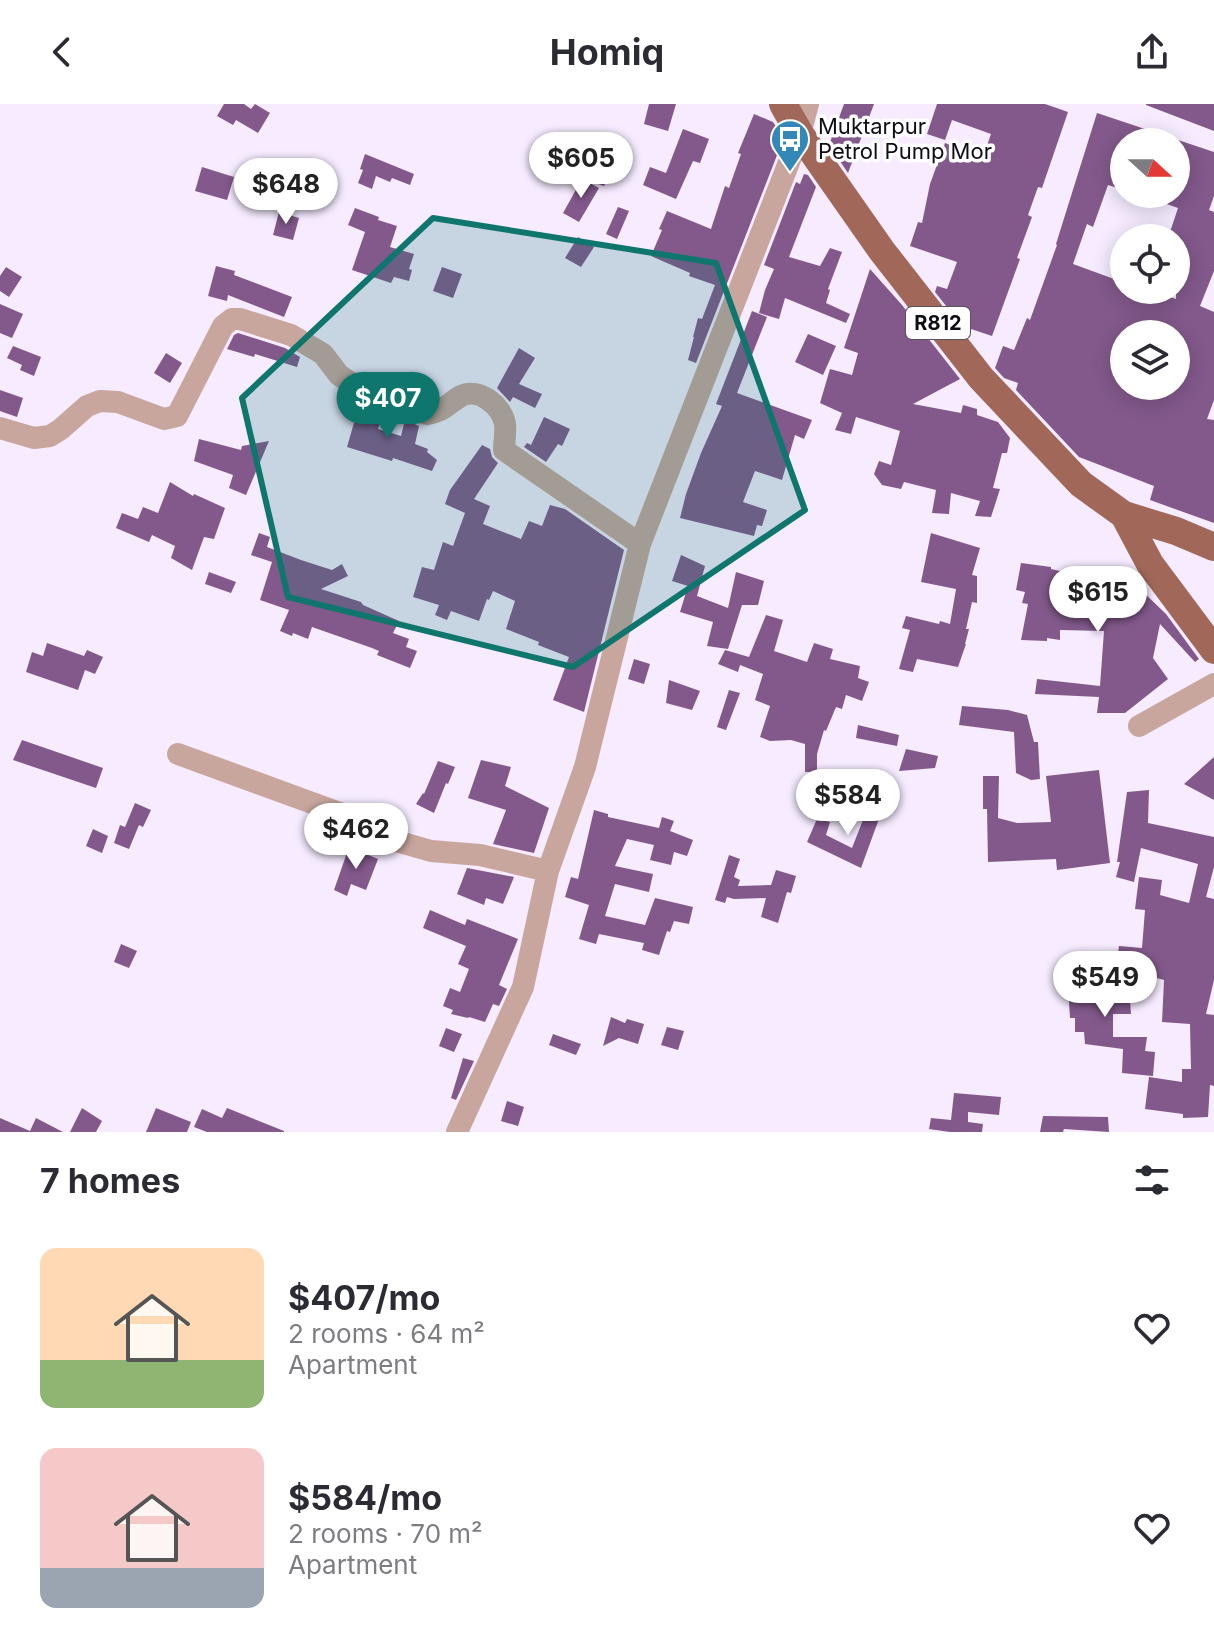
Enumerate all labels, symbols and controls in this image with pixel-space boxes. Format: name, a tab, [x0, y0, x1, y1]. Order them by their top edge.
icon: back	[40, 30, 84, 74]
text: Homiq	[550, 30, 664, 74]
icon: share	[1130, 30, 1174, 74]
place label: Muktarpur Petrol Pump Mor	[818, 113, 992, 164]
bus stop icon: Muktarpur Petrol Pump Mor	[769, 118, 811, 173]
north arrow	[1110, 128, 1190, 208]
map controls	[1110, 128, 1190, 400]
pin: $605	[534, 132, 628, 200]
text: $605	[547, 142, 615, 173]
pin: $648	[239, 158, 333, 226]
text: $648	[252, 168, 320, 199]
button: locate	[1110, 224, 1190, 304]
road number: R812	[906, 307, 970, 339]
button: layers	[1110, 320, 1190, 400]
pin: $407	[341, 372, 435, 440]
text: $407	[355, 382, 421, 413]
pin: $615	[1051, 566, 1145, 634]
text: $615	[1067, 576, 1129, 607]
pin: $584	[801, 769, 895, 837]
text: $584	[814, 779, 882, 810]
pin: $462	[309, 803, 403, 871]
text: $462	[322, 813, 390, 844]
pin: $549	[1058, 951, 1152, 1019]
text: $549	[1071, 961, 1139, 992]
icon: filters	[1130, 1158, 1174, 1202]
text: 7 homes	[40, 1160, 180, 1201]
text: $407/mo	[288, 1277, 440, 1318]
icon: home	[104, 1280, 200, 1376]
icon: heart	[1130, 1306, 1174, 1350]
text: 2 rooms · 64 m²	[288, 1318, 485, 1349]
text: Apartment	[288, 1349, 417, 1380]
text: $584/mo	[288, 1477, 442, 1518]
icon: home	[104, 1480, 200, 1576]
icon: heart	[1130, 1506, 1174, 1550]
text: 2 rooms · 70 m²	[288, 1518, 483, 1549]
text: Apartment	[288, 1549, 417, 1580]

